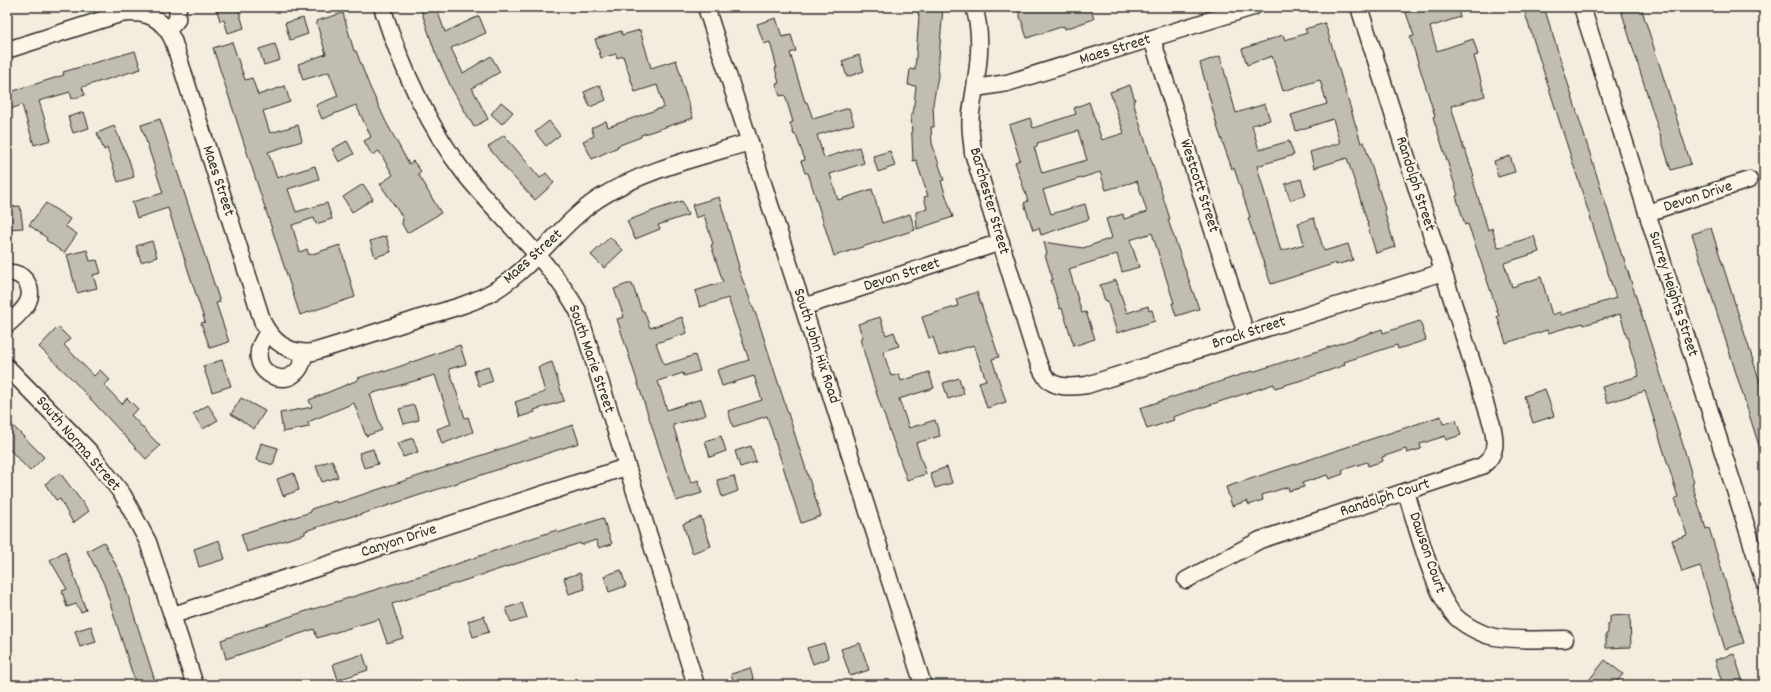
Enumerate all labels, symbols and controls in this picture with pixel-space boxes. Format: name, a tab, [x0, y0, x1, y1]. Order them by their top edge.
street label: Maes Street	[1077, 28, 1153, 72]
street label: Randolph Street	[1389, 134, 1441, 234]
street label: Westcott Street	[1173, 136, 1225, 236]
street label: Maes Street	[196, 143, 240, 219]
street label: Barchester Street	[963, 145, 1015, 257]
street label: Devon Drive	[1661, 175, 1735, 219]
street label: Maes Street	[498, 224, 568, 290]
street label: Surrey Heights Street	[1642, 228, 1704, 360]
street label: Devon Street	[861, 252, 943, 298]
street label: South John Hix Road	[787, 285, 845, 407]
street label: South Marie Street	[562, 302, 620, 416]
street label: Brock Street	[1209, 310, 1289, 356]
street label: South Norma Street	[30, 391, 126, 497]
street label: Randolph Court	[1337, 473, 1433, 523]
street label: Dawson Court	[1402, 509, 1452, 597]
street label: Canyon Drive	[358, 518, 440, 564]

